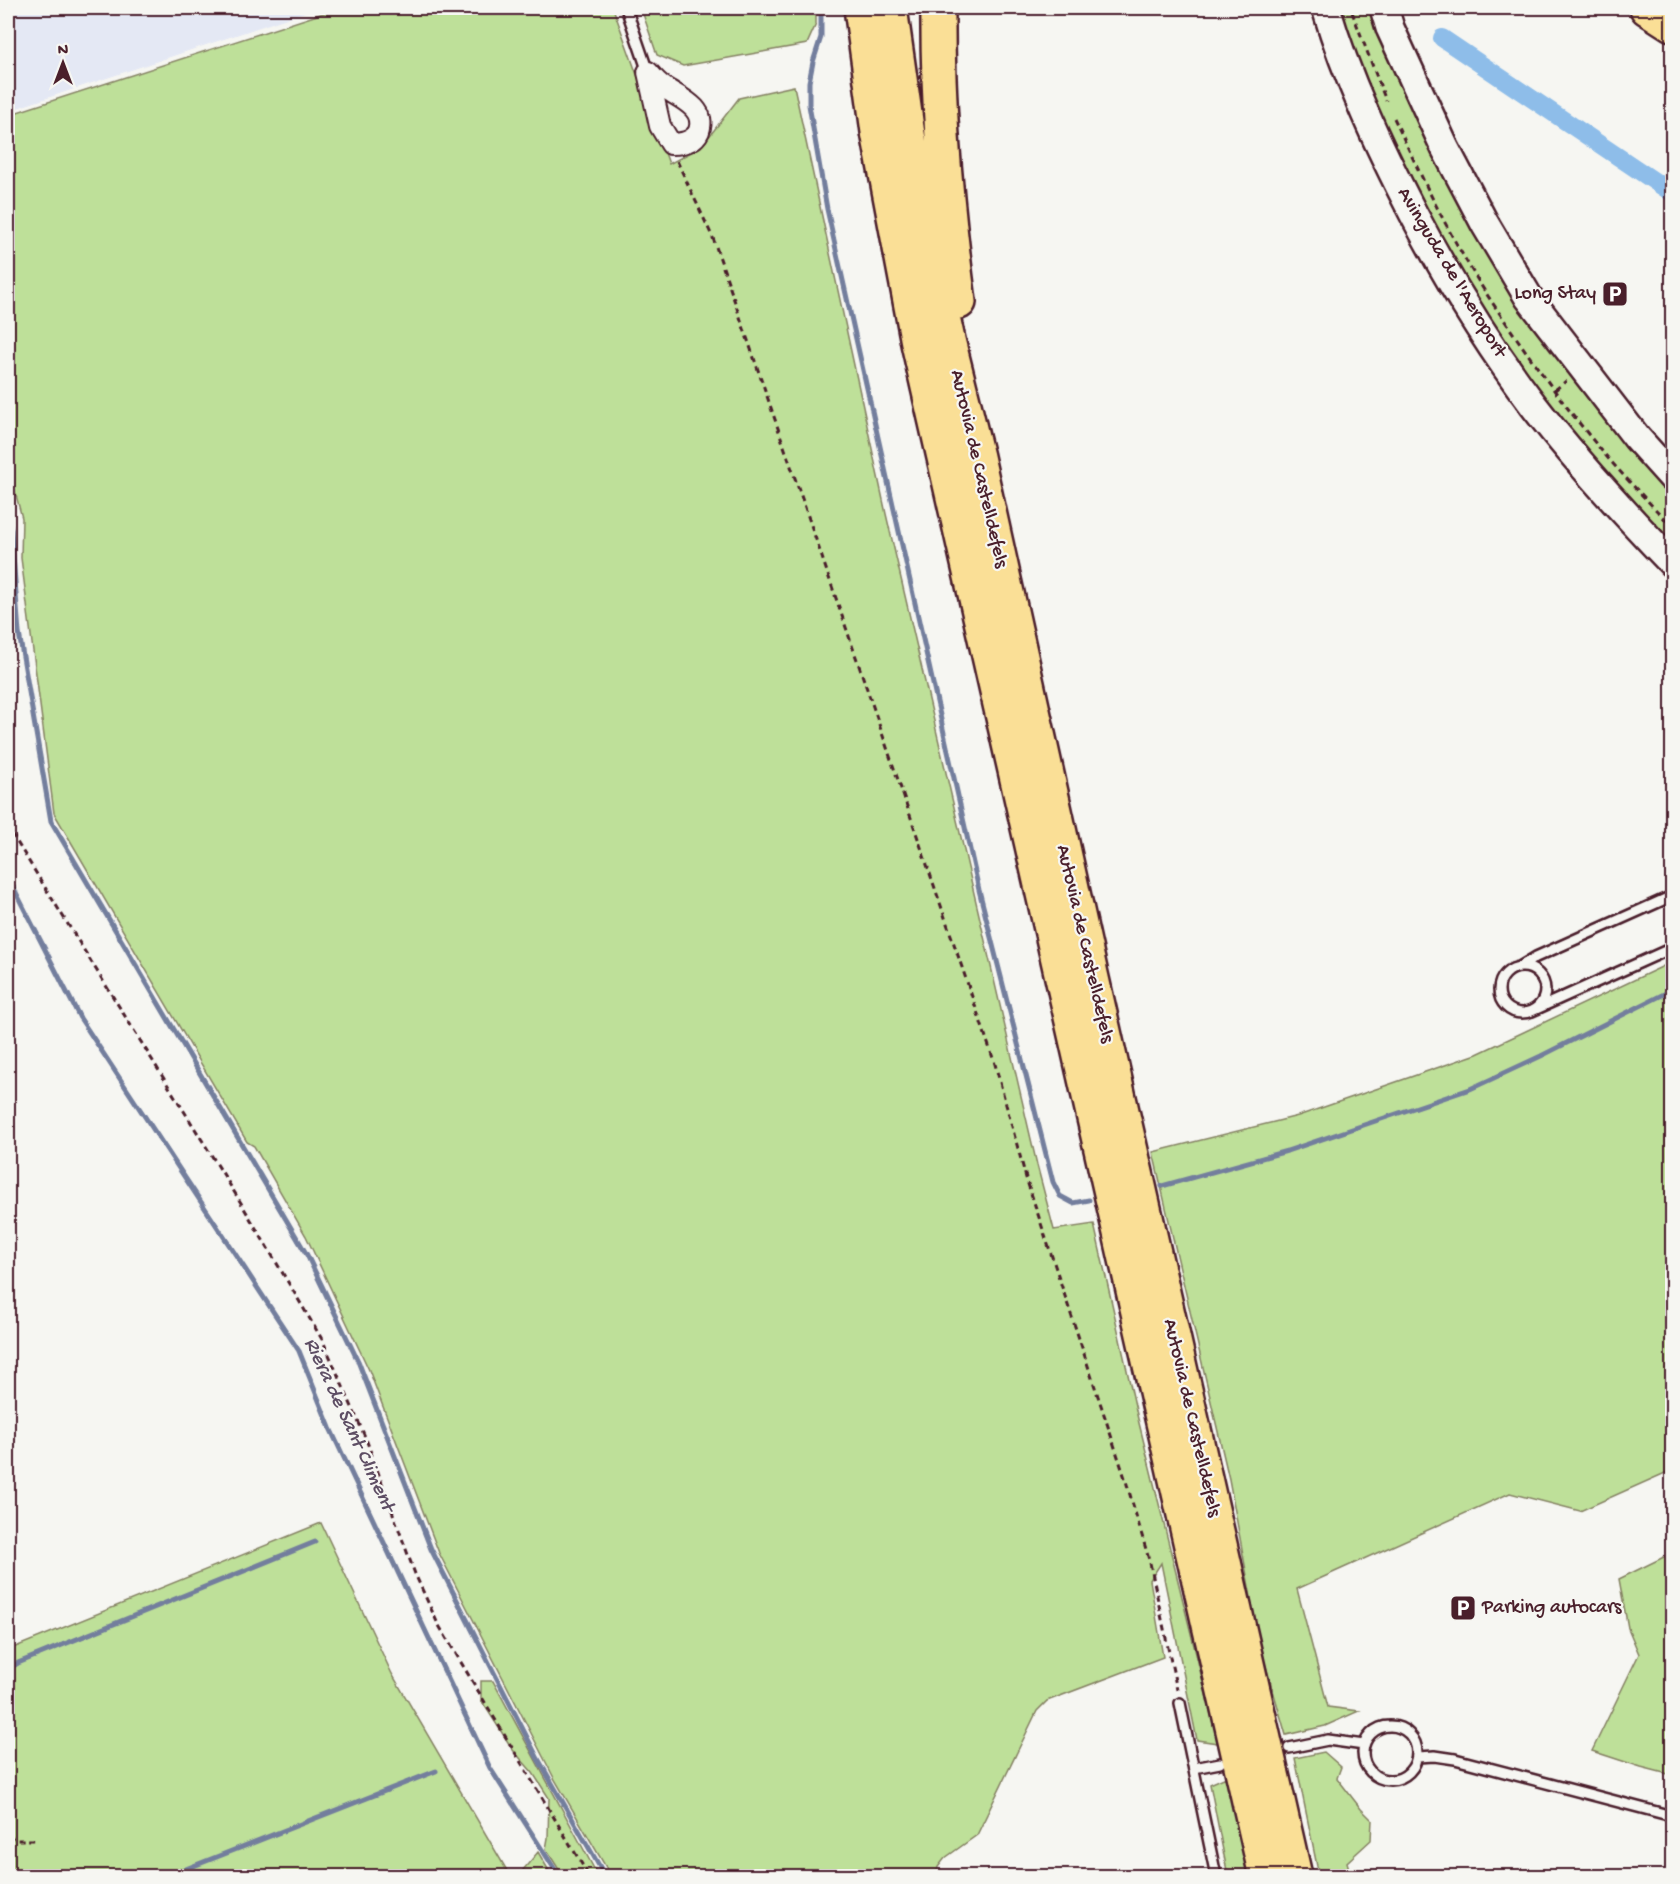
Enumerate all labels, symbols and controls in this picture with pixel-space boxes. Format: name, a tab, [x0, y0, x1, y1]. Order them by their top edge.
north arrow	[33, 33, 93, 93]
text: N	[58, 42, 69, 61]
street label: Avinguda de l'Aeroport	[1391, 184, 1512, 364]
parking icon: Long Stay	[1600, 279, 1630, 309]
place label: Long Stay	[1514, 283, 1596, 306]
street label: Autovia de Castelldefels	[944, 368, 1012, 571]
street label: Autovia de Castelldefels	[1050, 843, 1118, 1046]
street label: Autovia de Castelldefels	[1157, 1317, 1225, 1520]
water label: Riera de Sant Climent	[297, 1334, 401, 1519]
parking icon: Parking autocars	[1448, 1593, 1478, 1623]
place label: Parking autocars	[1481, 1597, 1622, 1620]

